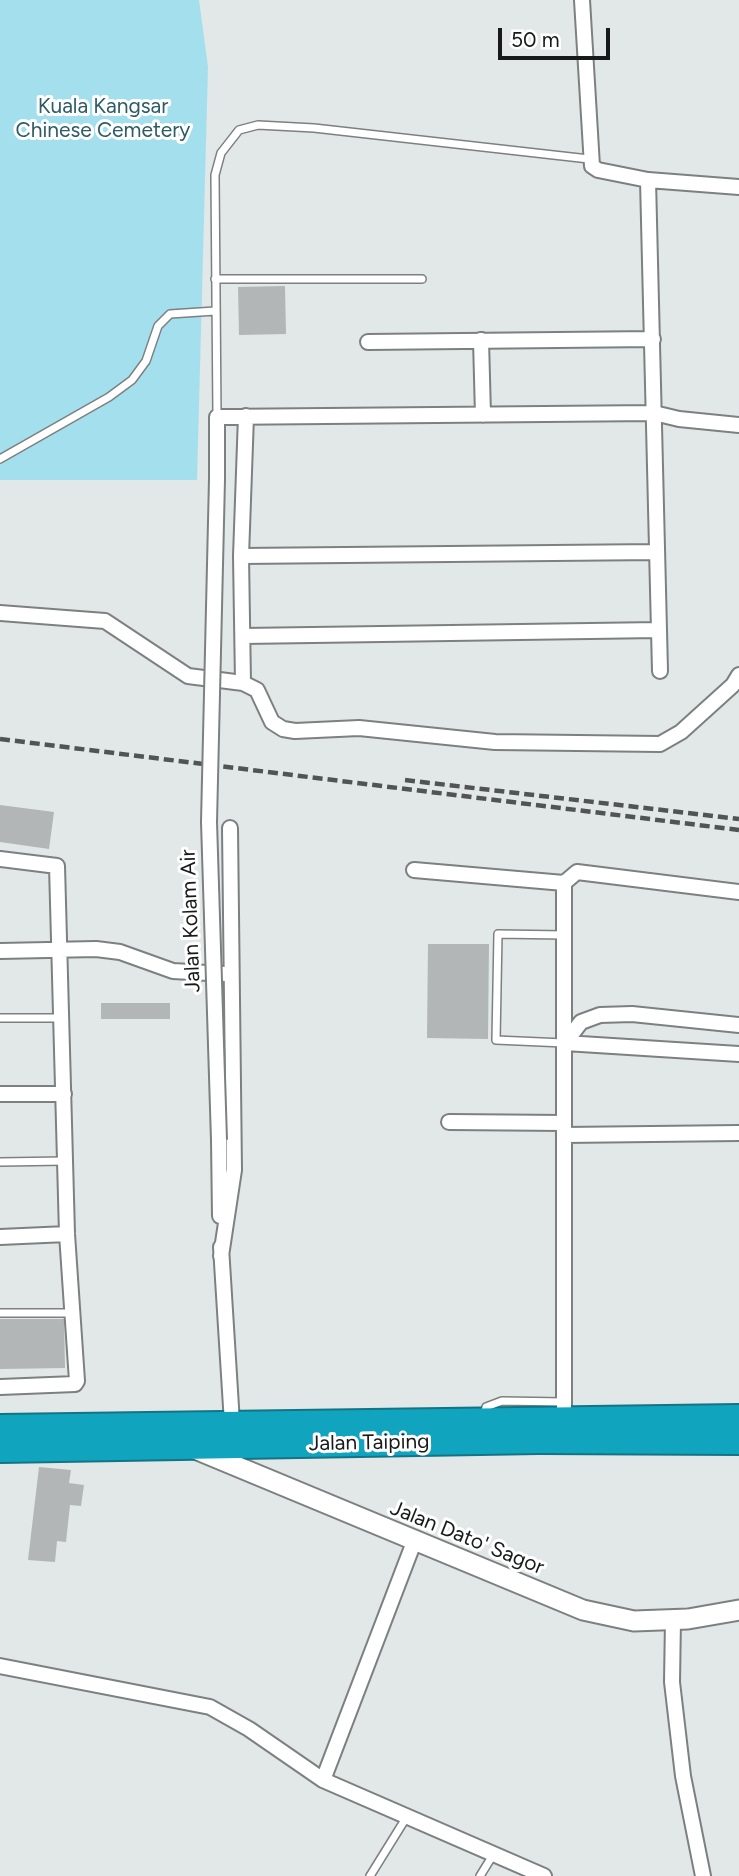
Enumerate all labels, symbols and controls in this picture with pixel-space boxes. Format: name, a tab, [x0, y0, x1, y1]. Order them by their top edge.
scale bar	[501, 14, 613, 58]
text: 50 m	[511, 27, 560, 52]
park label: Kuala Kangsar Chinese Cemetery	[16, 94, 190, 144]
street label: Jalan Kolam Air	[176, 849, 206, 993]
street label: Jalan Taiping	[308, 1429, 430, 1457]
street label: Jalan Dato' Sagor	[386, 1496, 548, 1580]

